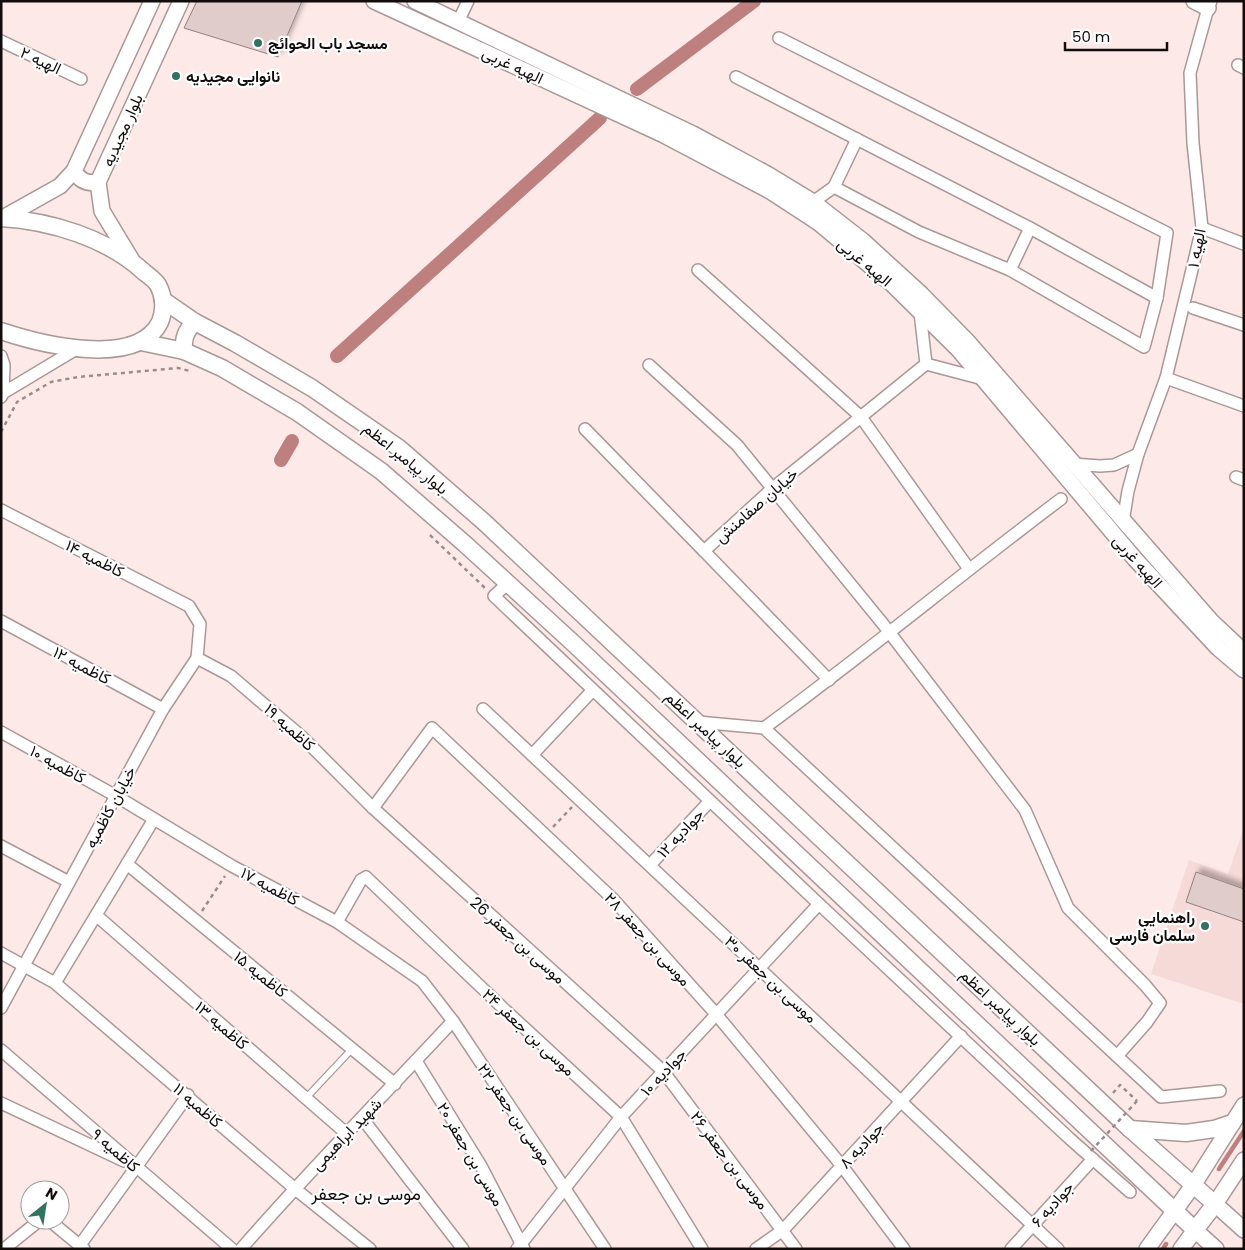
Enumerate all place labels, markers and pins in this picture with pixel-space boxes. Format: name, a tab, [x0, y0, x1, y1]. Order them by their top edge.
place label: مسجد باب الحوائج	[268, 32, 388, 55]
marker: مسجد باب الحوائج	[252, 37, 264, 49]
place label: نانوایی مجیدیه	[186, 65, 280, 88]
marker: نانوایی مجیدیه	[170, 70, 182, 82]
place label: راهنمایی سلمان فارسی	[1109, 906, 1195, 947]
marker: راهنمایی سلمان فارسی	[1199, 920, 1211, 932]

